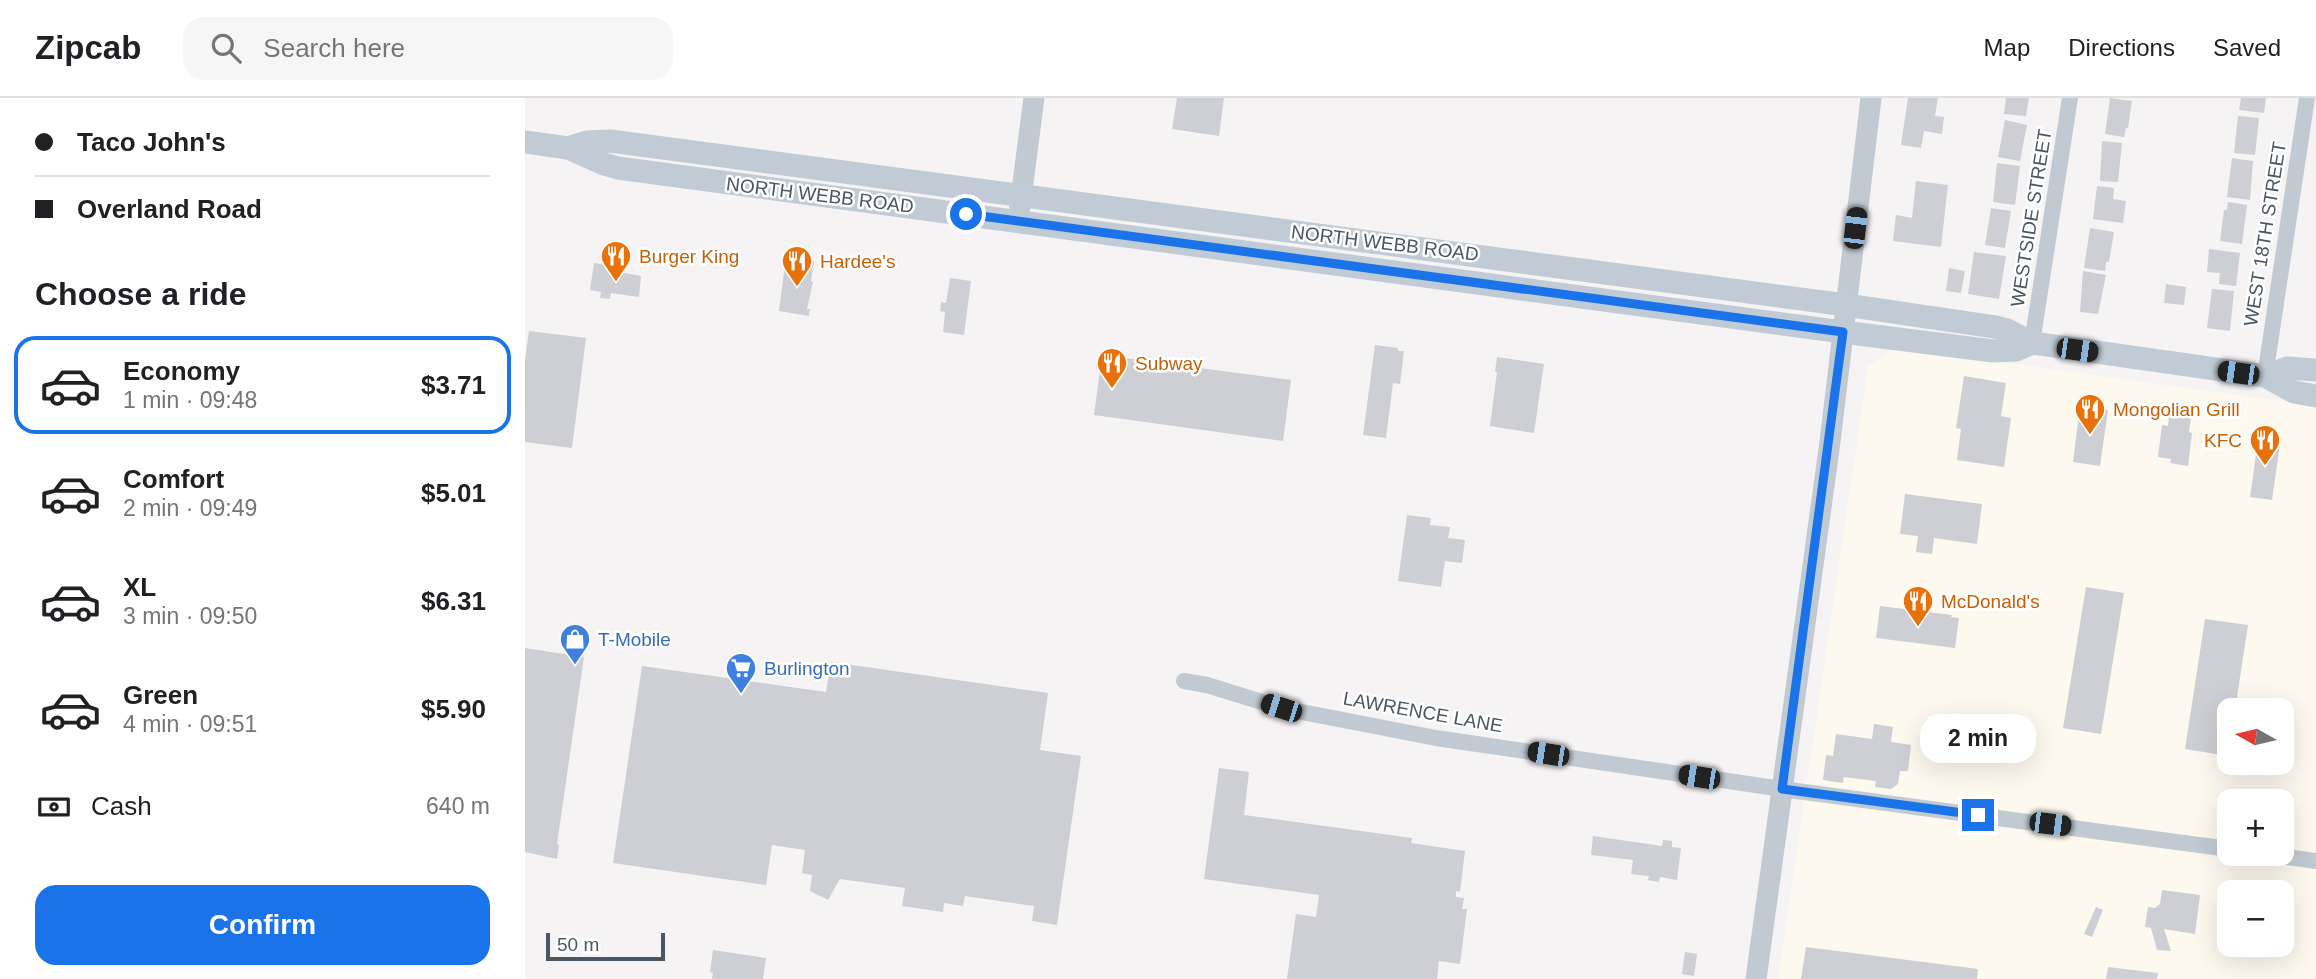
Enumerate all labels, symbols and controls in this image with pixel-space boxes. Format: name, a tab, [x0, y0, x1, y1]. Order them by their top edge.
search box	[183, 17, 673, 80]
text: Zipcab	[35, 29, 141, 66]
icon: search	[207, 29, 245, 67]
text: Search here	[263, 33, 405, 63]
text: Map	[1984, 34, 2030, 61]
text: Directions	[2068, 34, 2175, 61]
text: Saved	[2213, 34, 2281, 61]
text: Taco John's	[77, 127, 226, 157]
street label: WESTSIDE STREET	[2007, 127, 2055, 308]
street label: WEST 18TH STREET	[2240, 140, 2290, 328]
street label: NORTH WEBB ROAD	[725, 173, 915, 217]
text: Overland Road	[77, 194, 262, 224]
route start	[950, 198, 982, 230]
car	[1843, 206, 1868, 250]
street label: NORTH WEBB ROAD	[1290, 221, 1480, 265]
restaurant icon: Burger King	[599, 239, 633, 283]
restaurant icon: Hardee's	[780, 244, 814, 288]
place label: Burger King	[639, 246, 739, 267]
place label: Hardee's	[820, 251, 895, 272]
text: Choose a ride	[35, 276, 247, 312]
car	[2055, 337, 2100, 363]
restaurant icon: Subway	[1095, 346, 1129, 390]
place label: Subway	[1135, 353, 1203, 374]
icon: car	[39, 354, 102, 417]
text: Economy	[123, 356, 240, 386]
car	[2216, 360, 2261, 386]
text: $3.71	[421, 370, 486, 400]
text: 1 min · 09:48	[123, 387, 257, 413]
restaurant icon: Mongolian Grill	[2073, 392, 2107, 436]
place label: Mongolian Grill	[2113, 399, 2240, 420]
restaurant icon: KFC	[2248, 423, 2282, 467]
place label: KFC	[2204, 430, 2242, 451]
icon: car	[39, 462, 102, 525]
text: Comfort	[123, 464, 224, 494]
text: $5.01	[421, 478, 486, 508]
text: 2 min · 09:49	[123, 495, 257, 521]
icon: car	[39, 570, 102, 633]
text: XL	[123, 572, 156, 602]
restaurant icon: McDonald's	[1901, 584, 1935, 628]
text: $6.31	[421, 586, 486, 616]
place label: McDonald's	[1941, 591, 2040, 612]
text: 3 min · 09:50	[123, 603, 257, 629]
shop icon: T-Mobile	[558, 622, 592, 666]
place label: T-Mobile	[598, 629, 671, 650]
supermarket icon: Burlington	[724, 651, 758, 695]
place label: Burlington	[764, 658, 850, 679]
icon: car	[39, 678, 102, 741]
text: Green	[123, 680, 198, 710]
street label: LAWRENCE LANE	[1341, 688, 1505, 736]
car	[1258, 692, 1305, 724]
text: $5.90	[421, 694, 486, 724]
north arrow	[2217, 698, 2294, 775]
map controls	[2217, 698, 2294, 957]
text: 4 min · 09:51	[123, 711, 257, 737]
callout: 2 min	[1920, 714, 2036, 762]
text: 2 min	[1948, 725, 2008, 751]
car	[1526, 740, 1571, 768]
car	[1677, 763, 1722, 791]
icon: cash	[35, 788, 73, 826]
button: +	[2217, 789, 2294, 866]
text: Cash	[91, 791, 152, 821]
text: 640 m	[426, 793, 490, 819]
route end	[1962, 799, 1994, 831]
car	[2028, 811, 2073, 837]
button: −	[2217, 880, 2294, 957]
button: Confirm	[35, 885, 490, 965]
scale bar	[546, 930, 665, 962]
text: 50 m	[557, 934, 599, 955]

